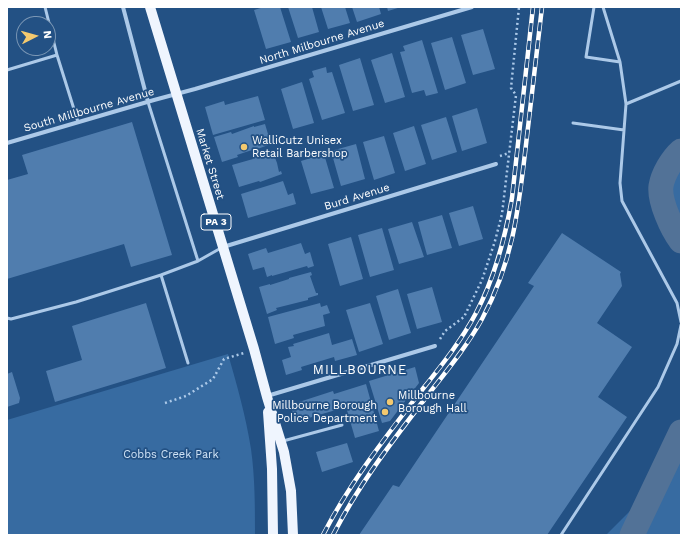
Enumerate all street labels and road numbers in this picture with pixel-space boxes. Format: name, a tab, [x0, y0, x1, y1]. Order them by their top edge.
street label: North Milbourne Avenue	[258, 17, 386, 67]
street label: South Millbourne Avenue	[22, 85, 156, 135]
street label: Market Street	[193, 127, 227, 201]
street label: Burd Avenue	[323, 181, 391, 213]
road number: PA 3	[201, 214, 231, 230]

